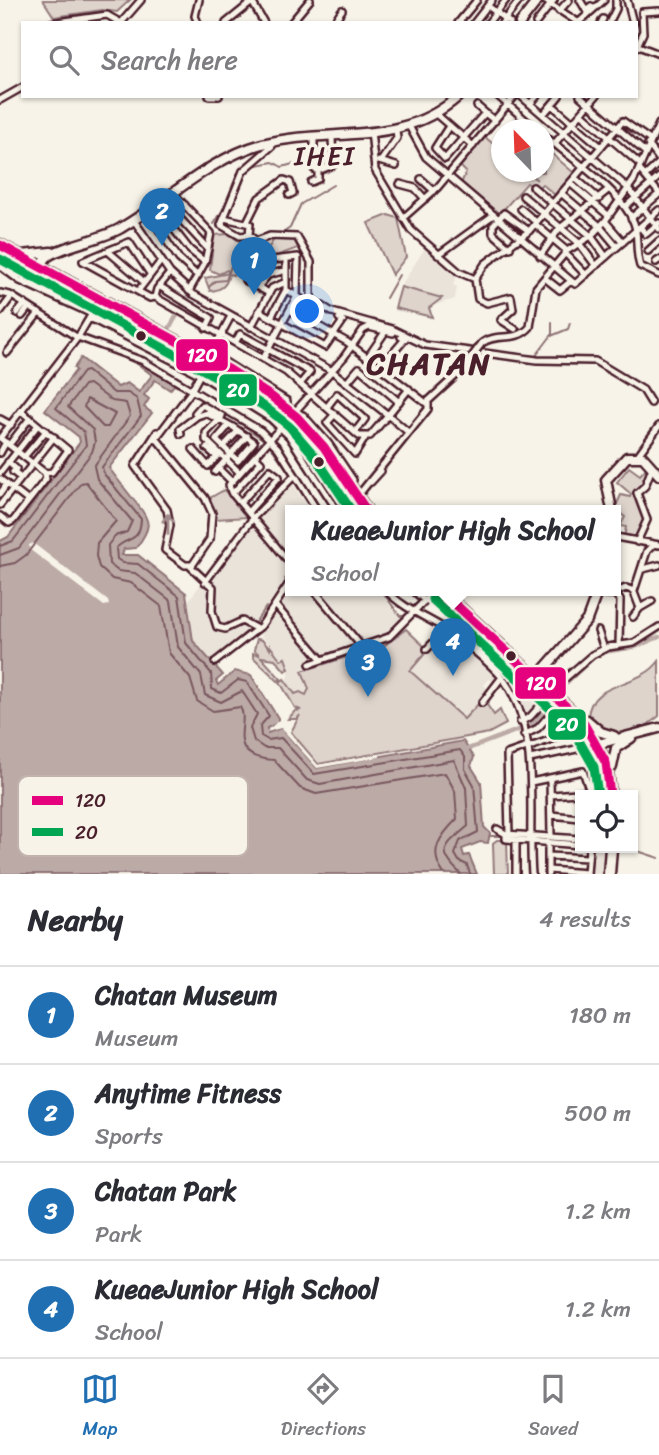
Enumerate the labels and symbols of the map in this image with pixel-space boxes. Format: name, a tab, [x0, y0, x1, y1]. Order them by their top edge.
north arrow	[491, 119, 554, 182]
district label: IHEI	[293, 133, 356, 179]
pin: 2	[139, 188, 185, 246]
pin: 1	[231, 237, 277, 295]
your location	[290, 294, 324, 328]
unlabelled marker	[134, 329, 148, 343]
district label: CHATAN	[365, 337, 492, 391]
line badge: 120	[175, 338, 229, 372]
text: 120	[186, 339, 218, 372]
line badge: 20	[218, 373, 258, 407]
text: 20	[226, 374, 249, 407]
unlabelled marker	[312, 455, 326, 469]
one-way arrow	[161, 513, 175, 536]
pin: 4	[430, 618, 476, 676]
pin: 3	[345, 639, 391, 697]
unlabelled marker	[504, 649, 518, 663]
line badge: 120	[514, 666, 567, 700]
text: 120	[525, 667, 557, 700]
line badge: 20	[547, 708, 587, 741]
text: 20	[555, 708, 578, 741]
legend	[18, 776, 248, 856]
text: 120	[75, 784, 106, 817]
text: 20	[75, 816, 98, 849]

